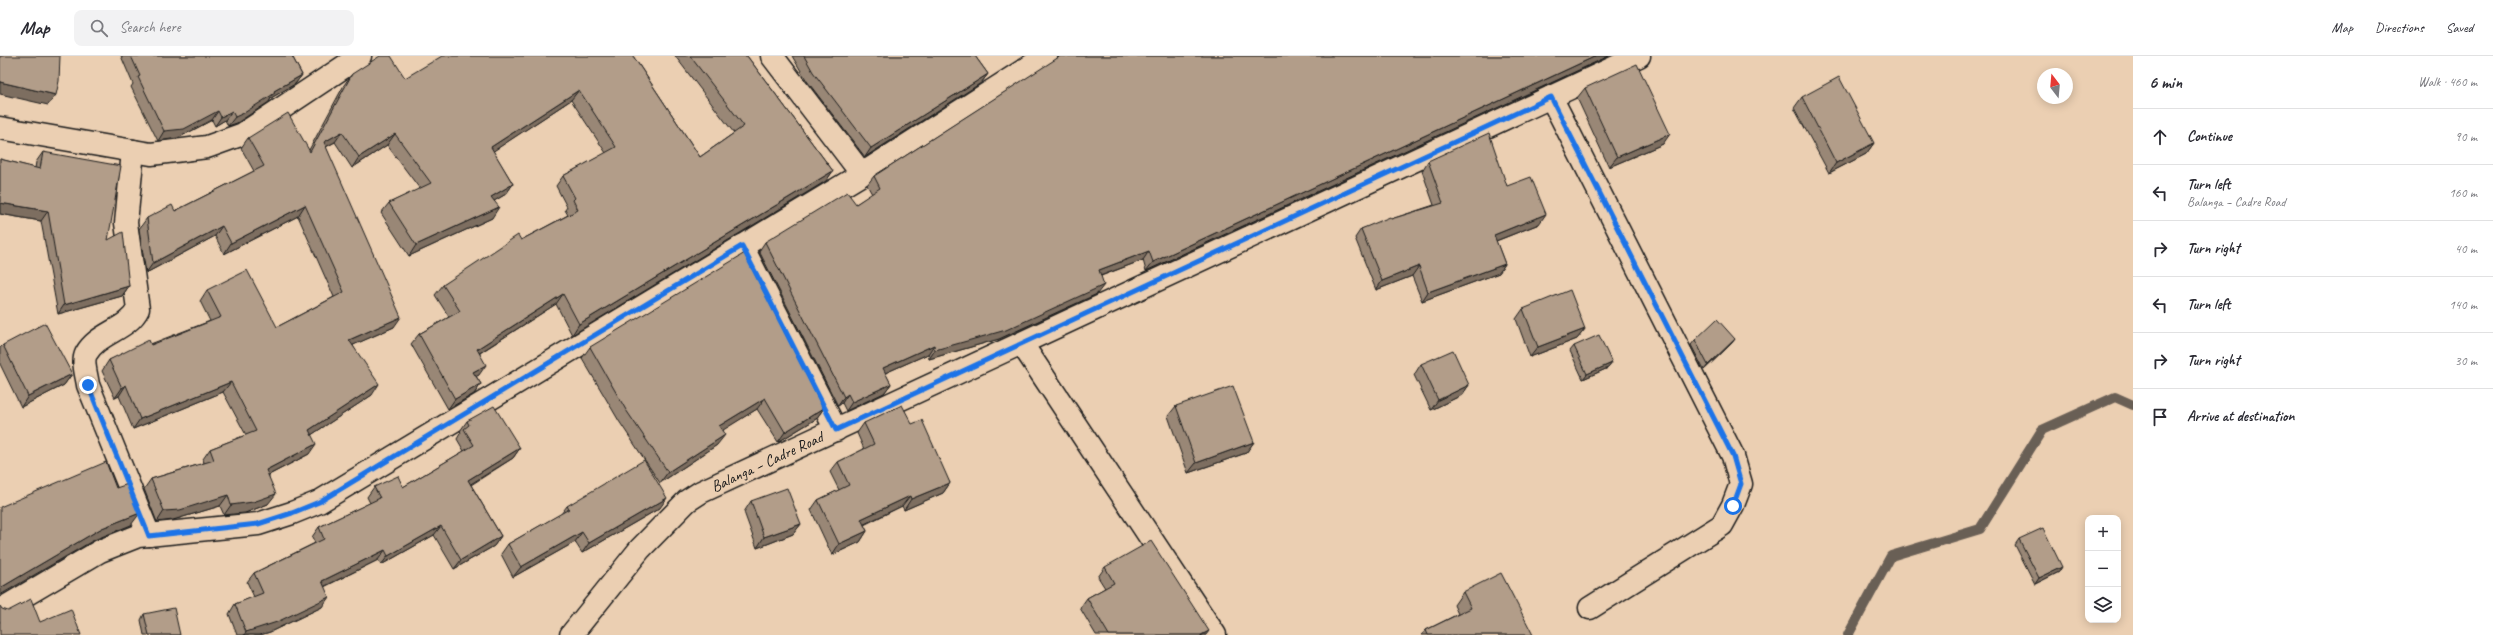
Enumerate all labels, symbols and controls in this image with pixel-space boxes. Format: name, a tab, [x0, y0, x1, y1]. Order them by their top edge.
search box	[74, 10, 354, 46]
text: Map	[20, 16, 50, 40]
icon: search	[88, 17, 110, 39]
text: Search here	[120, 18, 181, 37]
text: Map	[2332, 19, 2353, 36]
text: Directions	[2375, 19, 2424, 36]
text: Saved	[2446, 19, 2473, 36]
north arrow	[2037, 68, 2073, 104]
text: 6 min	[2149, 72, 2182, 93]
text: Walk · 460 m	[2418, 74, 2477, 90]
icon: ahead	[2149, 126, 2171, 148]
text: Continue	[2187, 127, 2232, 146]
text: 90 m	[2455, 129, 2477, 145]
text: Turn left	[2187, 175, 2230, 194]
icon: left	[2149, 182, 2171, 204]
text: 160 m	[2449, 185, 2477, 201]
text: Balanga – Cadre Road	[2187, 194, 2286, 210]
icon: right	[2149, 238, 2171, 260]
text: Turn right	[2187, 239, 2240, 258]
text: 40 m	[2455, 241, 2477, 257]
icon: left	[2149, 294, 2171, 316]
text: Turn left	[2187, 295, 2230, 314]
text: 140 m	[2449, 297, 2477, 313]
icon: right	[2149, 350, 2171, 372]
text: Turn right	[2187, 351, 2240, 370]
text: 30 m	[2455, 353, 2477, 369]
route end	[79, 376, 97, 394]
icon: arrive	[2149, 406, 2171, 428]
text: Arrive at destination	[2187, 407, 2294, 426]
street label: Balanga – Cadre Road	[708, 426, 829, 497]
route start	[1724, 497, 1742, 515]
map controls	[2085, 515, 2121, 623]
button: +	[2085, 515, 2121, 551]
button: −	[2085, 551, 2121, 587]
button: layers	[2085, 587, 2121, 623]

